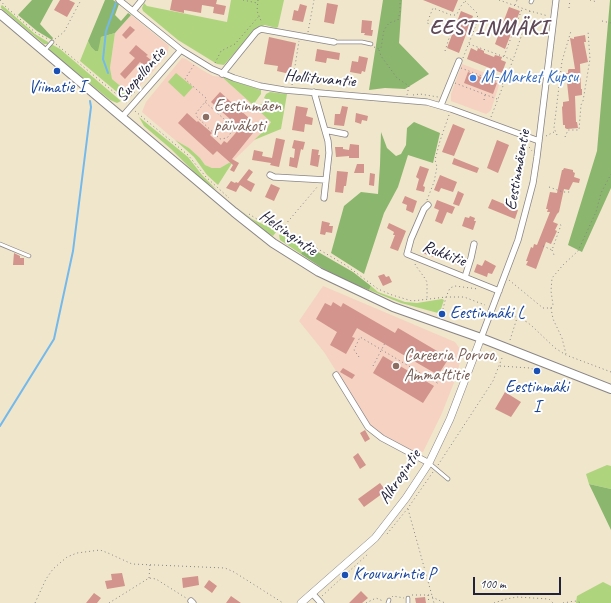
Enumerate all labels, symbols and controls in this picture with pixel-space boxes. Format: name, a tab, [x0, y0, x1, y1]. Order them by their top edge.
district label: EESTINMÄKI	[430, 15, 548, 41]
street label: Suopellontie	[112, 43, 170, 107]
marker: Viimatie I	[52, 66, 62, 76]
street label: Hollituvantie	[284, 66, 356, 92]
place label: M-Market Kupsu	[481, 68, 578, 88]
marker: M-Market Kupsu	[468, 73, 478, 83]
place label: Viimatie I	[29, 78, 85, 98]
place label: Eestinmäen päiväkoti	[214, 97, 281, 137]
marker: Eestinmäen päiväkoti	[201, 112, 211, 122]
street label: Eestinmäentie	[501, 128, 535, 212]
street label: Helsingintie	[255, 206, 321, 260]
street label: Rukkitie	[419, 236, 469, 272]
place label: Eestinmäki L	[450, 304, 525, 324]
marker: Eestinmäki L	[437, 309, 447, 319]
place label: Careeria Porvoo, Ammattitie	[404, 346, 497, 386]
marker: Careeria Porvoo, Ammattitie	[391, 361, 401, 371]
marker: Eestinmäki I	[532, 366, 542, 376]
place label: Eestinmäki I	[505, 378, 569, 418]
street label: Alkrogintie	[375, 446, 425, 508]
place label: Krouvarintie P	[353, 565, 436, 585]
scale bar	[475, 569, 563, 595]
marker: Krouvarintie P	[340, 570, 350, 580]
text: 100 m	[480, 576, 506, 592]

